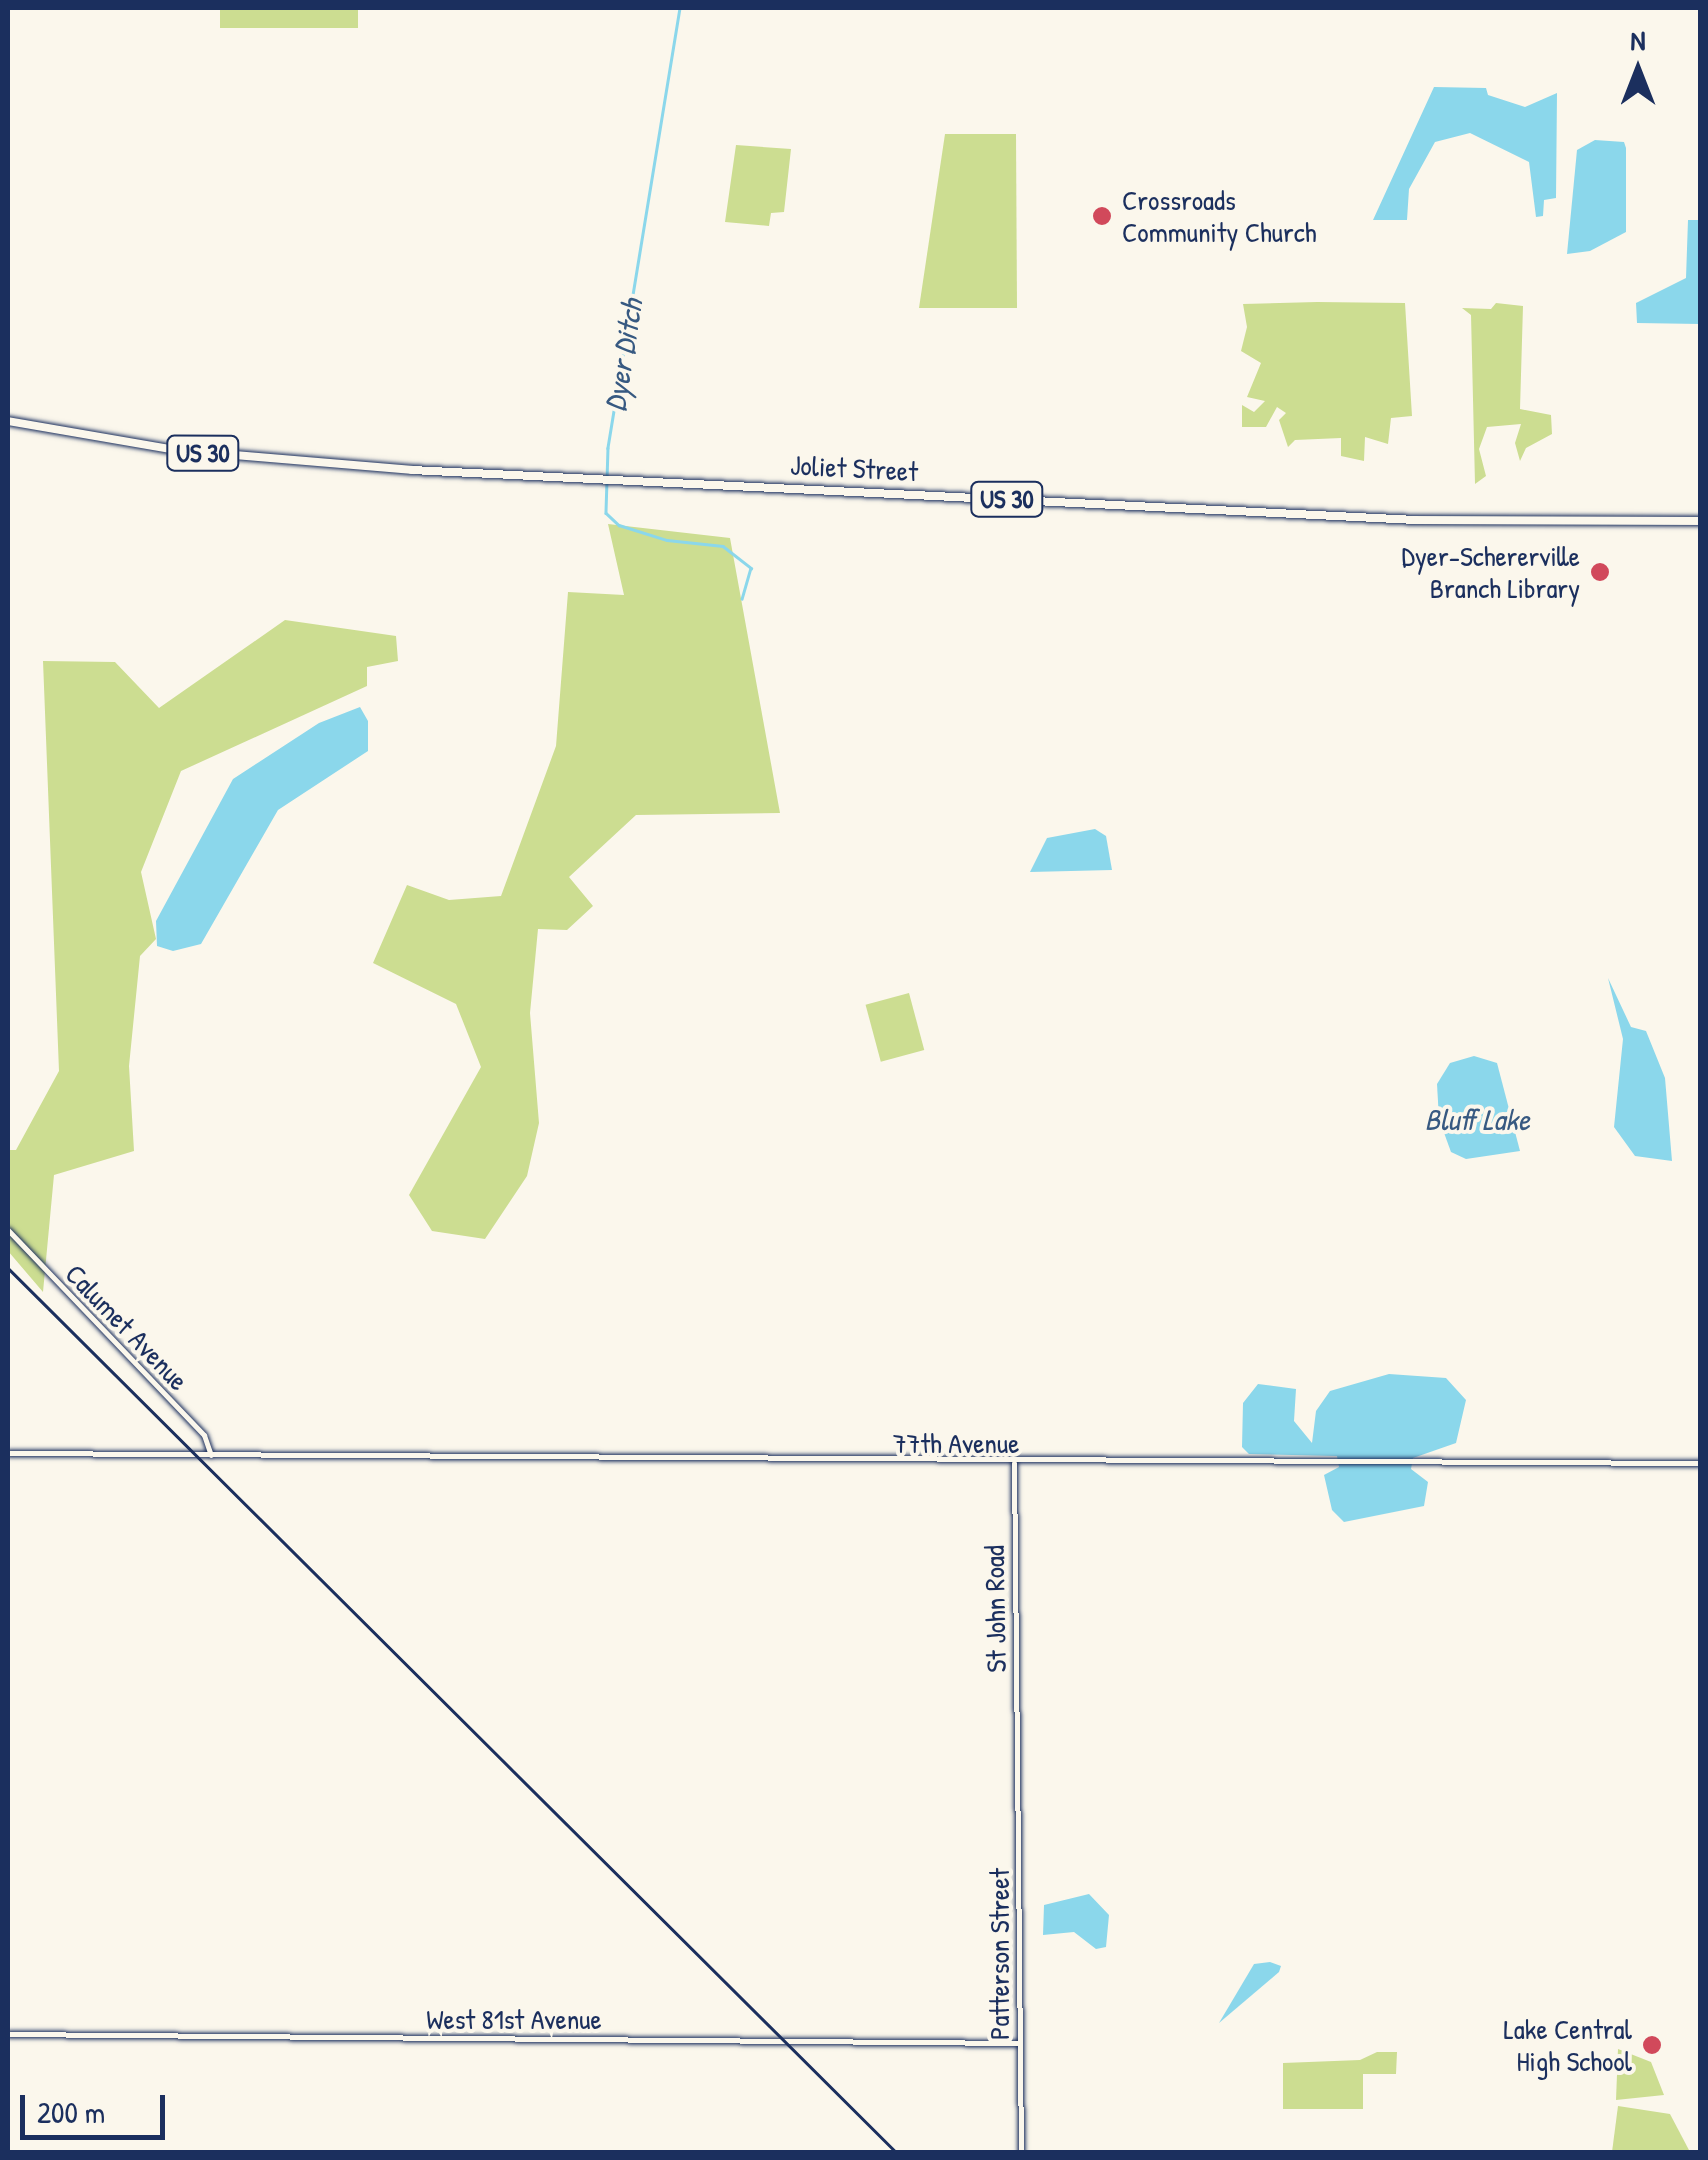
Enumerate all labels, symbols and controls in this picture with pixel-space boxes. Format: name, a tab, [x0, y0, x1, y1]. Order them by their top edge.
north arrow	[1588, 20, 1688, 120]
text: N	[1631, 21, 1645, 59]
place label: Crossroads Community Church	[1122, 183, 1316, 249]
marker: Crossroads Community Church	[1091, 205, 1113, 227]
water label: Dyer Ditch	[596, 296, 650, 414]
road number: US 30	[166, 433, 240, 473]
street label: Joliet Street	[789, 448, 919, 488]
road number: US 30	[970, 479, 1044, 519]
place label: Dyer-Schererville Branch Library	[1402, 539, 1580, 605]
marker: Dyer-Schererville Branch Library	[1589, 561, 1611, 583]
water label: Bluff Lake	[1424, 1101, 1530, 1137]
street label: Calumet Avenue	[59, 1257, 195, 1397]
street label: 77th Avenue	[893, 1426, 1019, 1460]
street label: St John Road	[977, 1545, 1013, 1673]
street label: Patterson Street	[982, 1868, 1016, 2040]
street label: West 81st Avenue	[426, 2002, 602, 2036]
place label: Lake Central High School	[1503, 2012, 1632, 2078]
marker: Lake Central High School	[1641, 2034, 1663, 2056]
scale bar	[25, 2075, 170, 2137]
text: 200 m	[37, 2092, 105, 2132]

